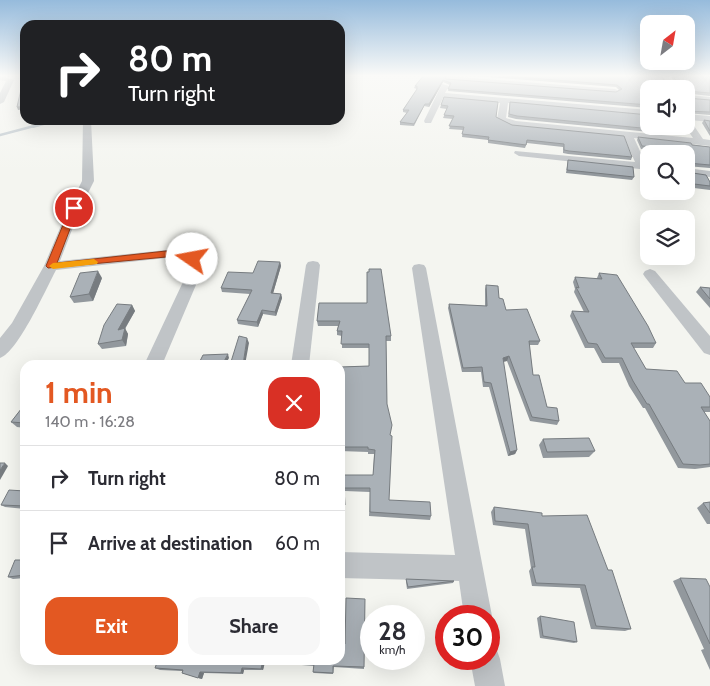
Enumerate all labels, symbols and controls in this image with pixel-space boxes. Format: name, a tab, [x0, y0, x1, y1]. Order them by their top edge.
north arrow	[640, 15, 695, 70]
map controls	[640, 15, 695, 265]
text: 80 m	[128, 37, 212, 80]
icon: right	[45, 40, 110, 105]
text: Turn right	[128, 80, 215, 107]
button: sound	[640, 80, 695, 135]
button: search	[640, 145, 695, 200]
pin	[53, 187, 95, 229]
icon: arrive	[60, 194, 88, 222]
button: layers	[640, 210, 695, 265]
position arrow	[165, 232, 217, 284]
text: 1 min	[45, 374, 113, 411]
button: close	[268, 377, 320, 429]
text: 140 m · 16:28	[45, 412, 135, 431]
icon: right	[45, 464, 73, 492]
text: Turn right	[88, 467, 166, 490]
text: 80 m	[274, 467, 320, 490]
icon: arrive	[45, 529, 73, 557]
text: Arrive at destination	[88, 532, 252, 555]
text: 60 m	[275, 532, 320, 555]
button: Exit	[45, 597, 178, 655]
button: Share	[188, 597, 320, 655]
speed limit sign: 30	[435, 605, 500, 670]
text: 28	[378, 616, 407, 646]
text: km/h	[379, 642, 406, 657]

